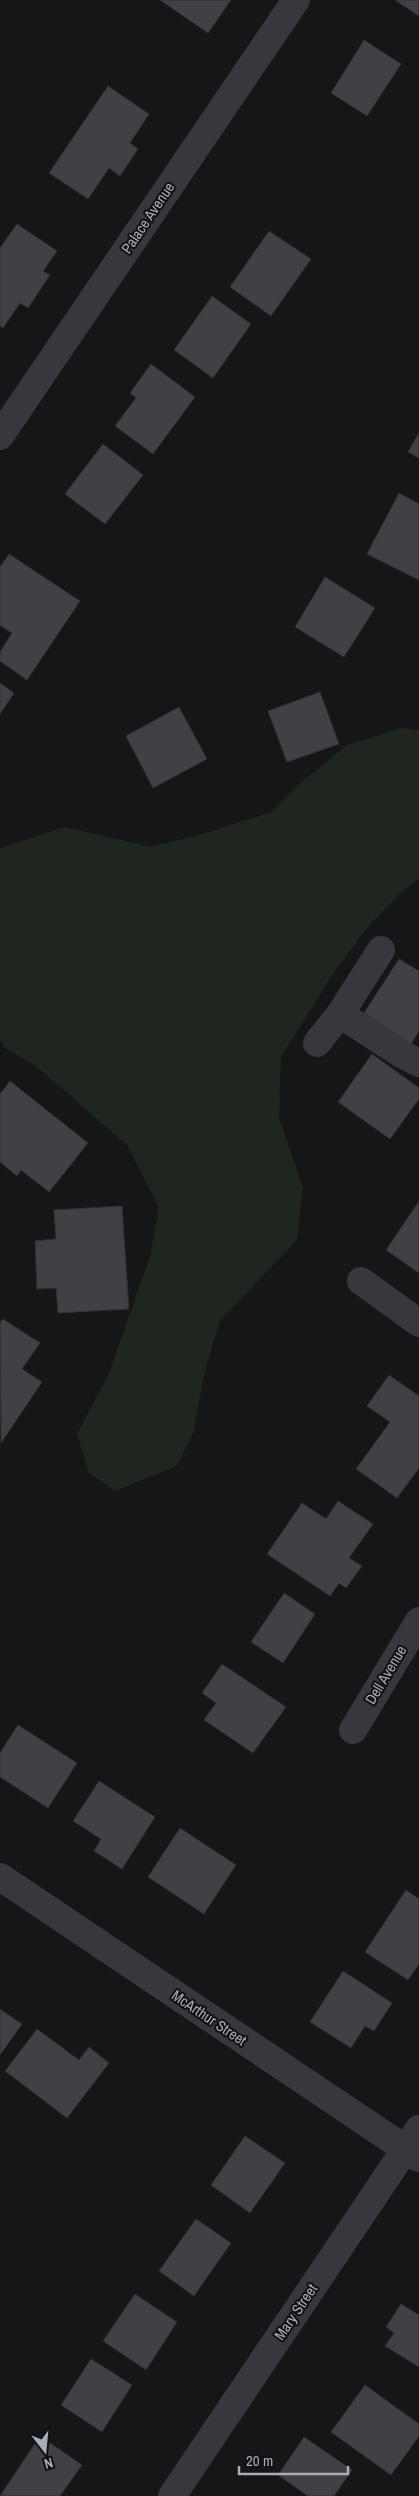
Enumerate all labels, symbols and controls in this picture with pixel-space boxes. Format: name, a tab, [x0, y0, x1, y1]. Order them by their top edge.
street label: Palace Avenue	[116, 178, 179, 258]
street label: Dell Avenue	[360, 1641, 412, 1708]
street label: McArthur Street	[168, 1985, 251, 2051]
street label: Mary Street	[269, 2279, 322, 2344]
north arrow	[20, 2426, 70, 2476]
scale bar	[239, 2444, 348, 2476]
text: 20 m	[246, 2450, 273, 2471]
text: N	[42, 2454, 55, 2473]

